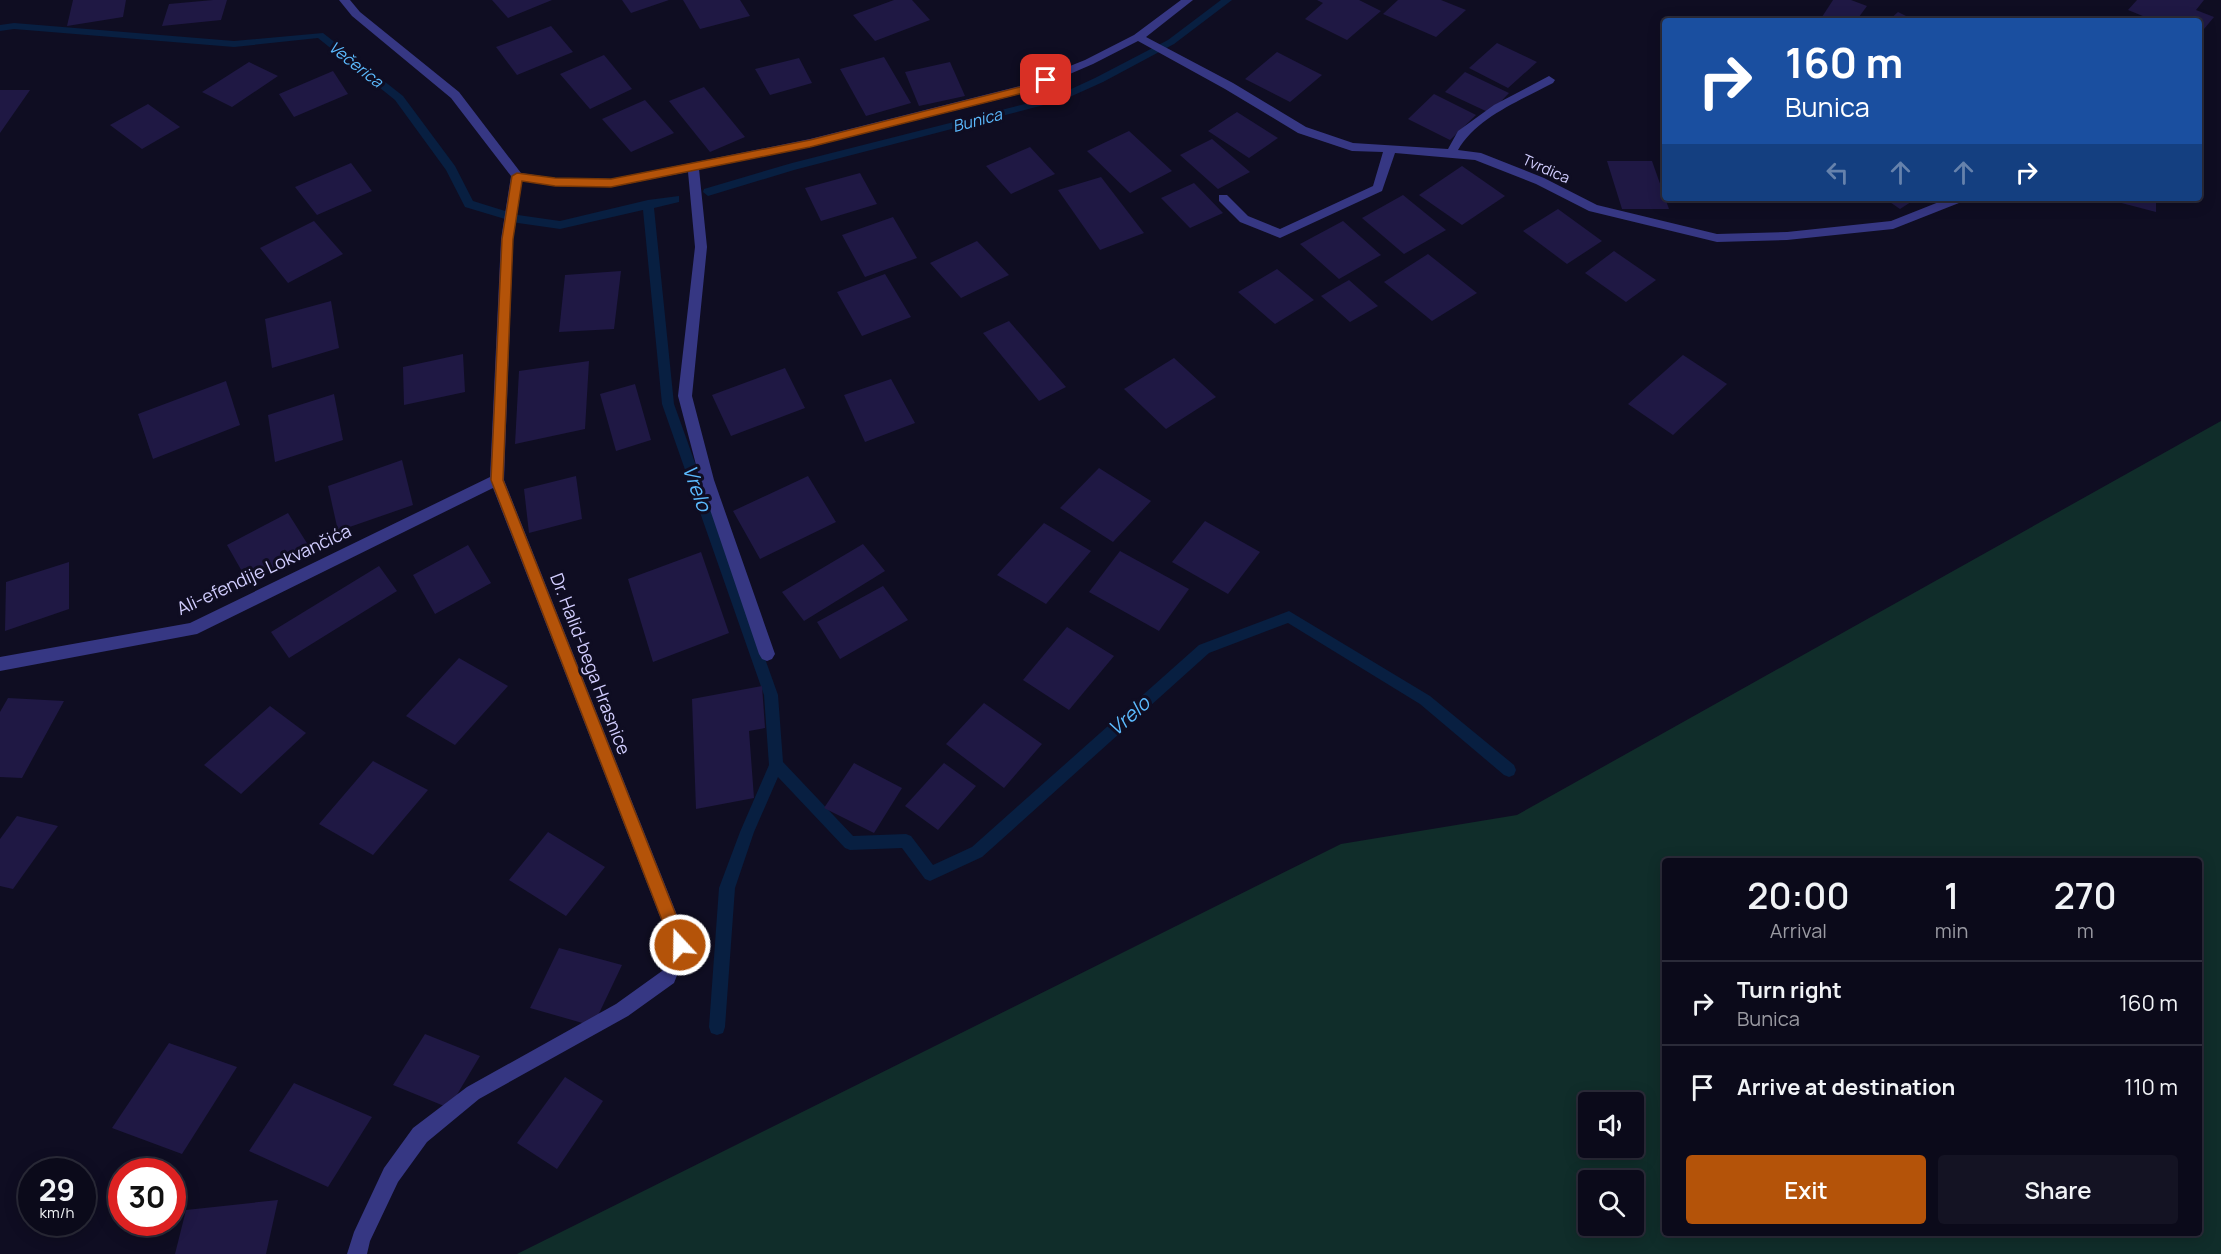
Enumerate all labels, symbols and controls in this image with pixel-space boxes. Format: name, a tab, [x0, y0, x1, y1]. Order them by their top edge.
text: 160 m	[1785, 33, 1903, 91]
water label: Večerica	[324, 36, 389, 93]
icon: right	[1686, 42, 1764, 120]
pin	[1020, 54, 1071, 105]
icon: arrive	[1029, 63, 1062, 96]
text: Bunica	[1785, 88, 1870, 125]
water label: Bunica	[950, 103, 1005, 137]
street label: Tvrdica	[1519, 149, 1573, 188]
icon: left	[1821, 156, 1854, 189]
icon: ahead	[1884, 156, 1917, 189]
icon: ahead	[1947, 156, 1980, 189]
icon: right	[2010, 156, 2043, 189]
water label: Vrelo	[677, 461, 719, 516]
street label: Ali-efendije Lokvančića	[172, 518, 355, 620]
street label: Dr. Halid-bega Hrasnice	[545, 569, 637, 758]
water label: Vrelo	[1102, 689, 1156, 741]
text: 20:00	[1747, 871, 1850, 920]
text: 1	[1944, 871, 1959, 920]
text: 270	[2054, 871, 2117, 920]
position arrow	[648, 913, 712, 977]
text: Arrival	[1770, 917, 1827, 944]
text: min	[1935, 917, 1968, 944]
text: m	[2077, 917, 2094, 944]
text: Turn right	[1737, 975, 1842, 1005]
icon: right	[1686, 987, 1719, 1020]
text: 160 m	[2119, 988, 2178, 1018]
text: Bunica	[1737, 1005, 1800, 1032]
icon: arrive	[1686, 1071, 1719, 1104]
text: Arrive at destination	[1737, 1072, 1955, 1102]
text: 110 m	[2124, 1072, 2178, 1102]
map controls	[1578, 1092, 1644, 1236]
button: sound	[1578, 1092, 1644, 1158]
button: Exit	[1686, 1155, 1926, 1224]
button: Share	[1938, 1155, 2178, 1224]
speed limit sign: 30	[108, 1158, 186, 1236]
text: 29	[39, 1169, 75, 1210]
button: search	[1578, 1170, 1644, 1236]
text: km/h	[40, 1202, 74, 1223]

